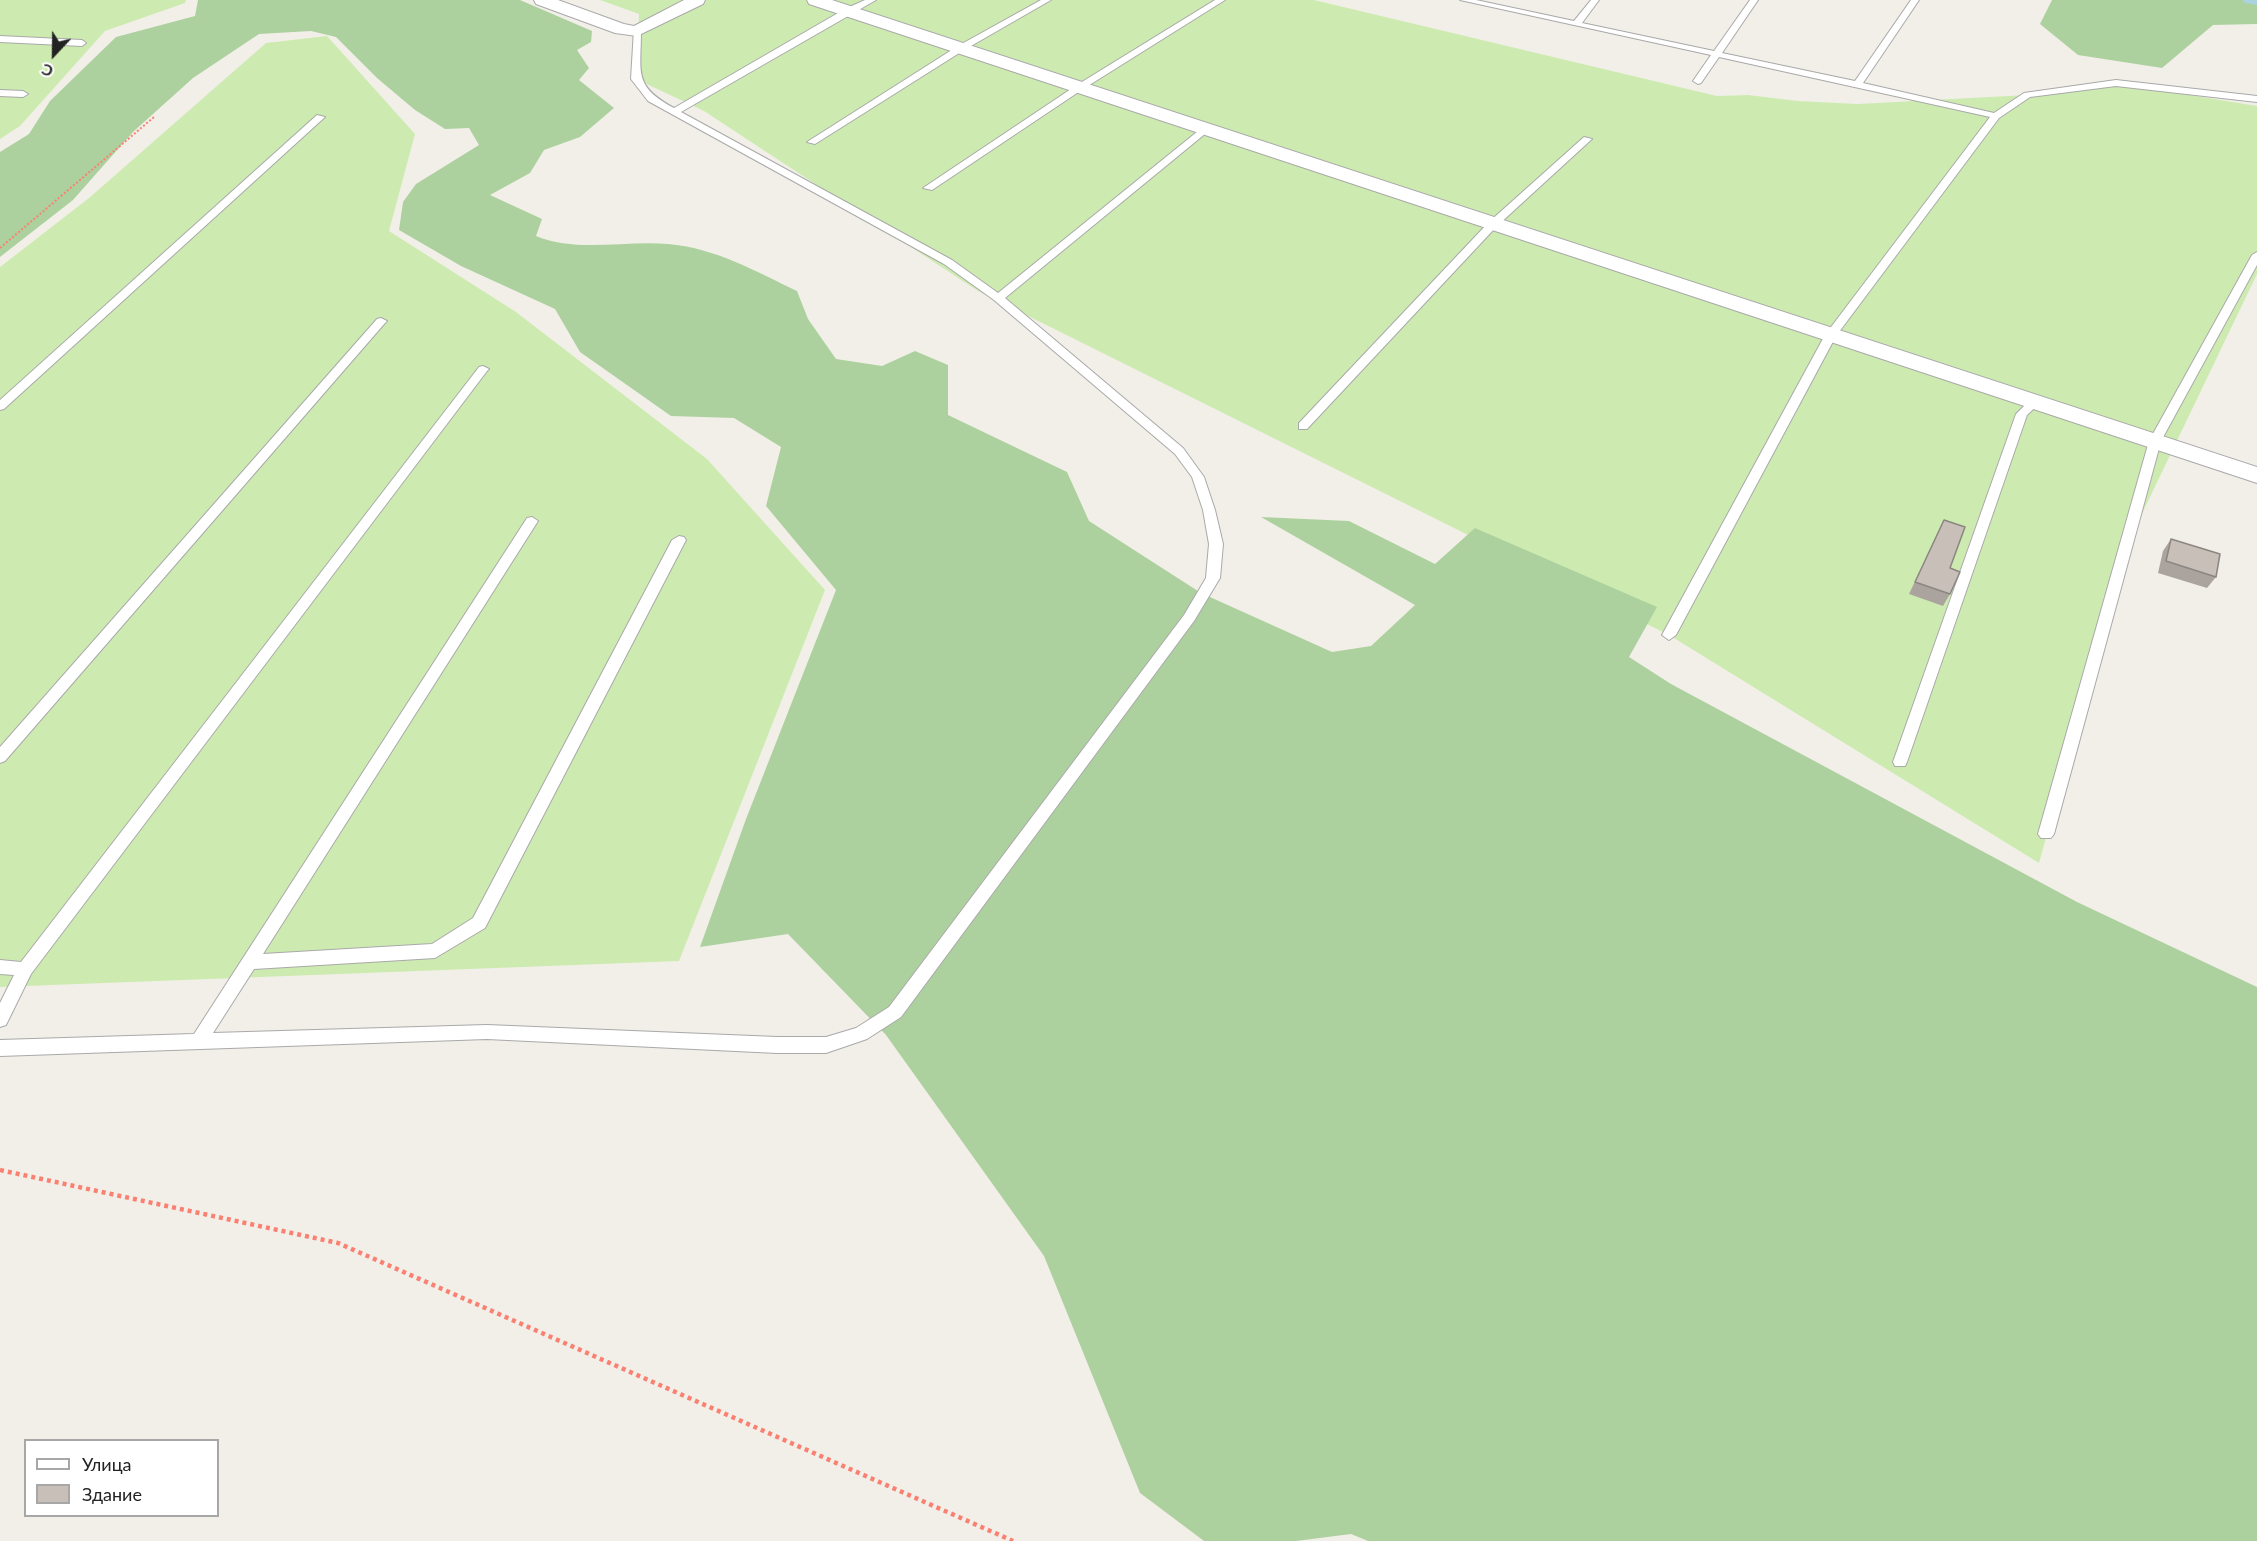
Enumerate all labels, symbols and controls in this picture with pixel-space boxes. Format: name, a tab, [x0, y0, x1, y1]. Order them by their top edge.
north arrow	[24, 24, 84, 84]
text: С	[39, 60, 56, 82]
legend	[24, 1439, 219, 1517]
text: Улица	[82, 1453, 132, 1475]
text: Здание	[82, 1483, 142, 1505]

